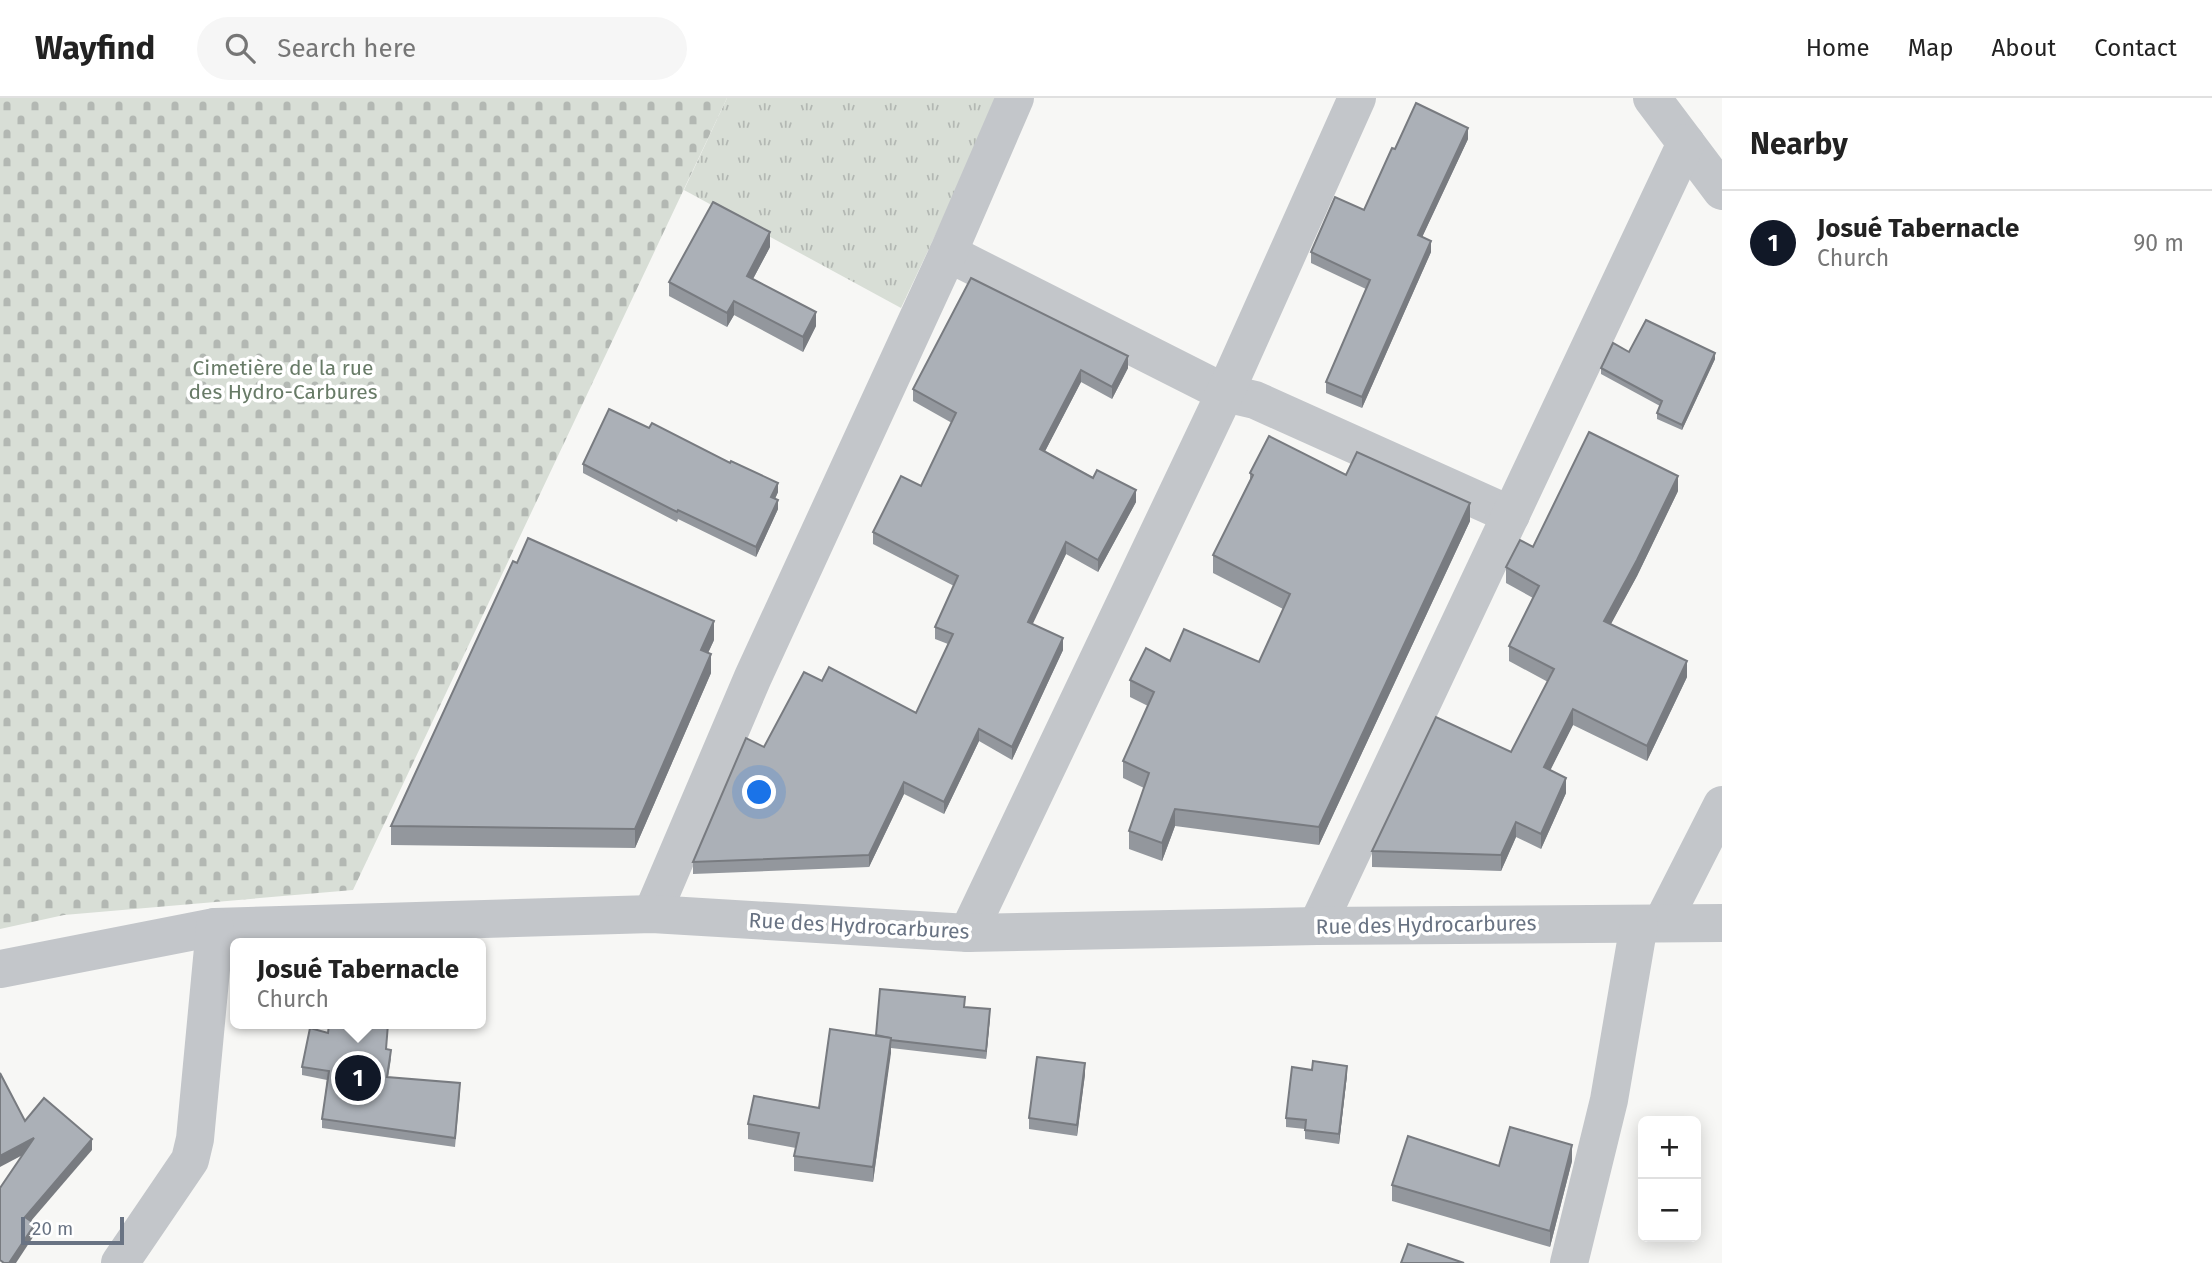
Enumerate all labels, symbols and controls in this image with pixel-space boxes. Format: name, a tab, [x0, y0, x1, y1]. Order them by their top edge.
search box	[197, 17, 687, 80]
text: Wayfind	[35, 28, 155, 68]
icon: search	[221, 29, 259, 67]
text: Search here	[277, 33, 416, 64]
text: Home	[1806, 34, 1870, 62]
text: Map	[1908, 34, 1954, 62]
text: About	[1992, 34, 2056, 62]
text: Contact	[2094, 34, 2177, 62]
text: Nearby	[1750, 126, 1848, 162]
text: Josué Tabernacle	[1817, 213, 2019, 244]
text: 1	[1768, 229, 1778, 257]
text: 90 m	[2133, 229, 2184, 257]
text: Church	[1817, 244, 1889, 272]
park label: Cimetière de la rue des Hydro-Carbures	[188, 355, 378, 405]
your location	[742, 775, 776, 809]
street label: Rue des Hydrocarbures	[748, 907, 970, 945]
street label: Rue des Hydrocarbures	[1315, 910, 1537, 940]
popup	[230, 938, 486, 1029]
text: Josué Tabernacle	[257, 954, 459, 985]
text: Church	[257, 985, 329, 1013]
pin: 1	[335, 1052, 381, 1104]
map controls	[1638, 1116, 1701, 1242]
button: +	[1638, 1116, 1701, 1179]
button: −	[1638, 1179, 1701, 1242]
scale bar	[21, 1214, 124, 1246]
text: 20 m	[32, 1217, 73, 1240]

